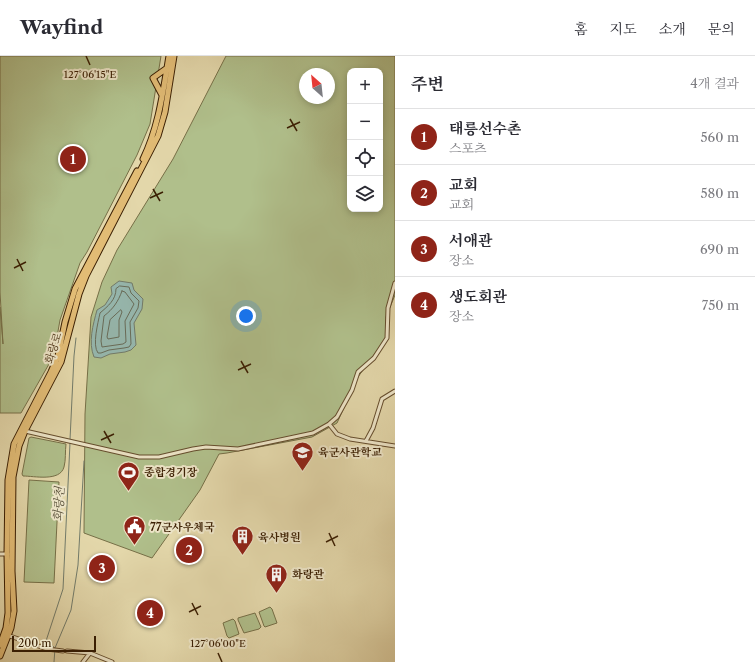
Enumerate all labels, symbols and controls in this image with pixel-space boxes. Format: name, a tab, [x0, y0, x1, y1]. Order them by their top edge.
text: Wayfind	[20, 16, 103, 39]
text: 홈	[574, 20, 588, 38]
text: 지도	[610, 20, 637, 38]
text: 소개	[659, 20, 686, 38]
text: 문의	[708, 20, 735, 38]
text: 127°06'15"E	[64, 68, 116, 81]
north arrow	[299, 68, 335, 104]
map controls	[347, 68, 383, 212]
button: +	[347, 68, 383, 104]
text: 주변	[411, 74, 444, 94]
text: 4개 결과	[690, 75, 739, 91]
button: −	[347, 104, 383, 140]
text: 태릉선수촌	[449, 119, 521, 138]
text: 1	[421, 129, 427, 145]
text: 560 m	[701, 129, 739, 145]
button: locate	[347, 140, 383, 176]
text: 스포츠	[449, 140, 487, 156]
pin: 1	[60, 144, 86, 174]
text: 교회	[449, 175, 478, 194]
button: layers	[347, 176, 383, 212]
text: 2	[420, 185, 428, 201]
text: 580 m	[700, 185, 739, 201]
text: 교회	[449, 196, 474, 212]
text: 서애관	[449, 231, 492, 250]
text: 3	[420, 241, 428, 257]
text: 690 m	[700, 241, 739, 257]
text: 장소	[449, 252, 474, 268]
text: 생도회관	[449, 287, 507, 306]
text: 4	[420, 297, 428, 313]
text: 750 m	[702, 297, 739, 313]
your location	[236, 306, 256, 326]
text: 장소	[449, 308, 474, 324]
street label: 화랑로	[42, 330, 64, 365]
school or university icon: 육군사관학교	[289, 439, 315, 472]
place label: 육군사관학교	[318, 445, 382, 459]
sports icon: 종합경기장	[115, 459, 141, 492]
place label: 종합경기장	[144, 465, 198, 479]
water label: 화랑천	[50, 485, 67, 522]
public building icon: 77군사우체국	[121, 514, 147, 547]
place label: 77군사우체국	[150, 520, 215, 534]
building icon: 육사병원	[230, 524, 256, 557]
place label: 육사병원	[258, 530, 301, 544]
pin: 2	[176, 535, 202, 565]
pin: 3	[89, 553, 115, 583]
building icon: 화랑관	[263, 561, 289, 594]
place label: 화랑관	[292, 567, 324, 581]
pin: 4	[137, 598, 163, 628]
scale bar	[12, 634, 96, 653]
text: 200 m	[18, 636, 51, 650]
text: 127°06'00"E	[190, 637, 246, 650]

